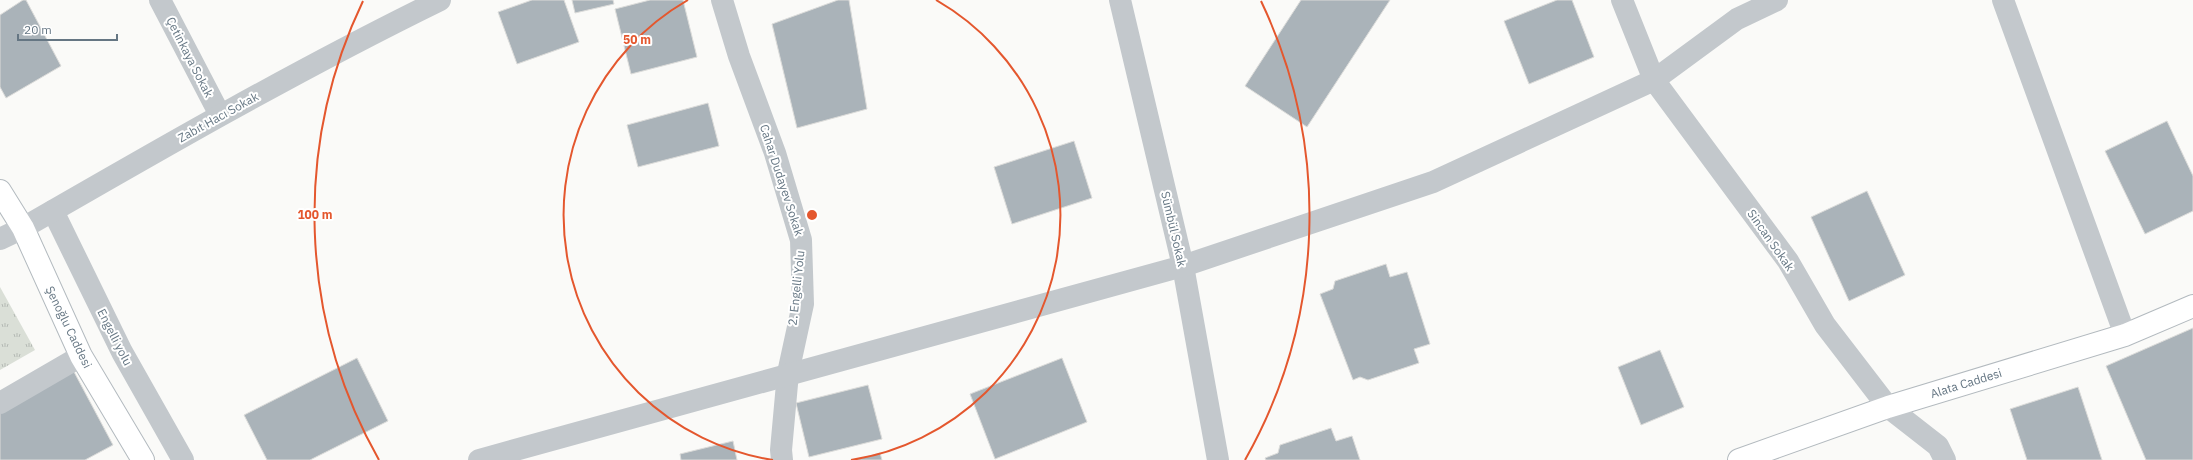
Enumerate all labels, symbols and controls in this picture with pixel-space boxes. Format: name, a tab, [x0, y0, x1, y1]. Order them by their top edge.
street label: Çetinkaya Sokak	[163, 14, 217, 100]
scale bar	[18, 16, 117, 42]
text: 20 m	[24, 22, 52, 37]
text: 50 m	[623, 32, 651, 47]
street label: Zabıt Hacı Sokak	[175, 88, 262, 145]
street label: Cahar Dudayev Sokak	[757, 122, 807, 238]
street label: Sümbül Sokak	[1158, 190, 1190, 269]
street label: Sincan Sokak	[1744, 206, 1798, 274]
text: 100 m	[297, 207, 333, 222]
centre of rings	[805, 208, 819, 222]
street label: 2. Engelli Yolu	[785, 250, 807, 326]
street label: Şenoğlu Caddesi	[43, 283, 95, 371]
street label: Engelli yolu	[94, 306, 136, 368]
street label: Alata Caddesi	[1928, 365, 2004, 401]

